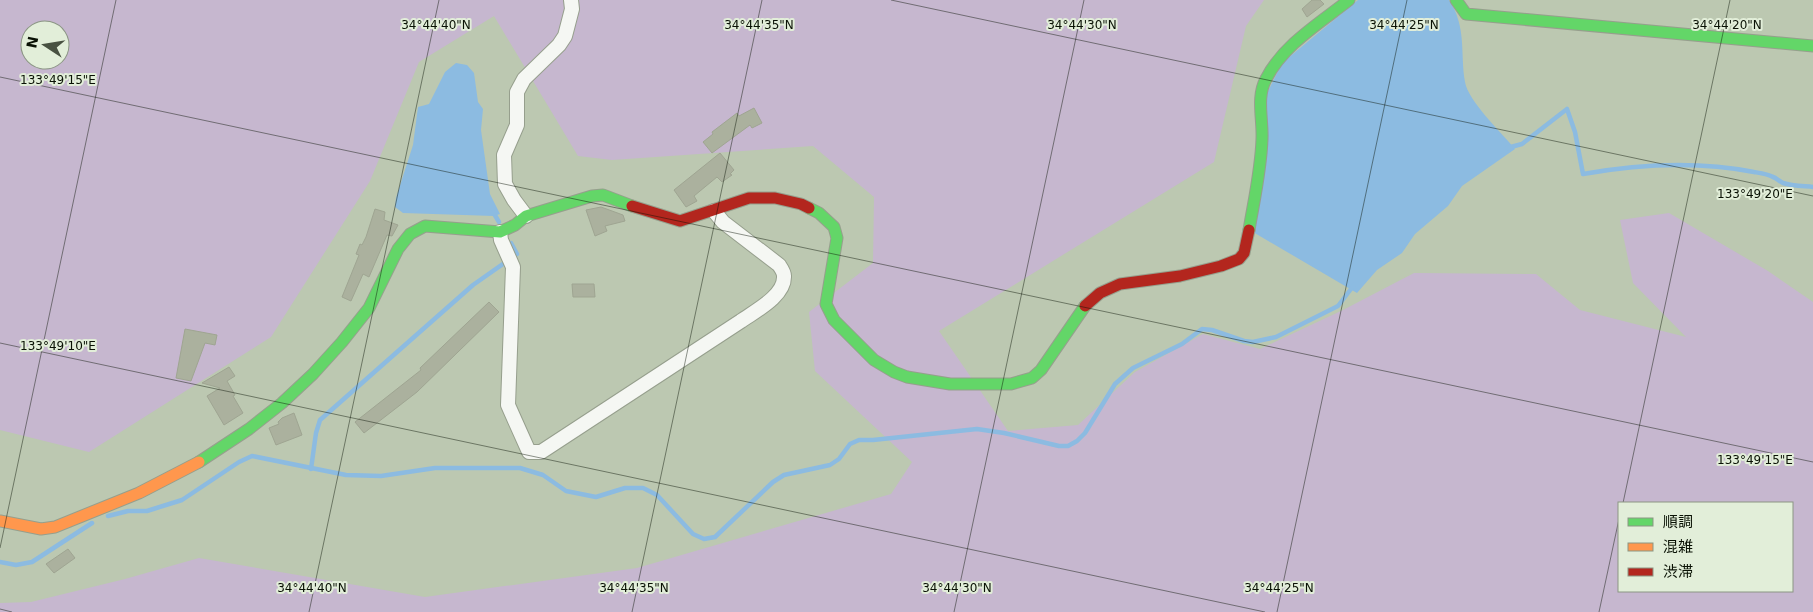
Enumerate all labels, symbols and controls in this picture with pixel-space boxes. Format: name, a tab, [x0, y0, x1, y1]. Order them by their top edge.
text: 34°44'40"N	[401, 18, 471, 32]
text: 34°44'35"N	[724, 18, 794, 32]
text: 34°44'30"N	[1047, 18, 1117, 32]
text: 34°44'25"N	[1369, 18, 1439, 32]
text: 34°44'20"N	[1692, 18, 1762, 32]
north arrow	[20, 20, 70, 70]
text: N	[23, 35, 41, 50]
text: 133°49'15"E	[20, 73, 96, 87]
text: 133°49'20"E	[1717, 187, 1793, 201]
text: 133°49'10"E	[20, 339, 96, 353]
text: 133°49'15"E	[1717, 453, 1793, 467]
legend	[1618, 502, 1793, 592]
text: 順調	[1663, 513, 1693, 531]
text: 混雑	[1663, 538, 1693, 556]
text: 渋滞	[1663, 563, 1693, 581]
text: 34°44'40"N	[277, 581, 347, 595]
text: 34°44'35"N	[599, 581, 669, 595]
text: 34°44'30"N	[922, 581, 992, 595]
text: 34°44'25"N	[1244, 581, 1314, 595]

